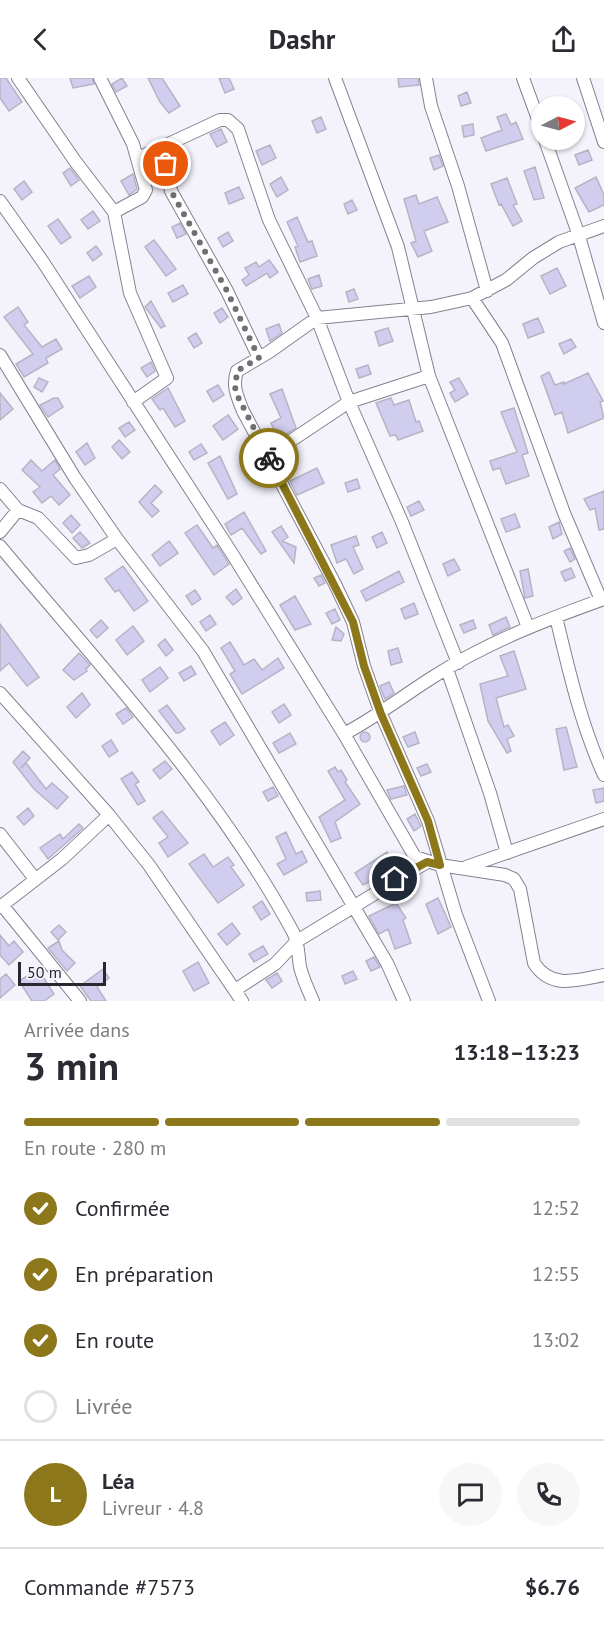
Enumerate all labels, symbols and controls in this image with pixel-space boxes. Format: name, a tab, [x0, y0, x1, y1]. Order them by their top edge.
text: Dashr	[269, 22, 335, 56]
icon: back	[24, 23, 57, 56]
icon: share	[547, 23, 580, 56]
north arrow	[531, 96, 585, 150]
map controls	[531, 96, 585, 150]
pin	[140, 138, 191, 189]
icon: bag	[149, 147, 182, 180]
courier	[239, 428, 299, 488]
icon: bike	[253, 442, 286, 475]
pin	[369, 853, 420, 904]
icon: home	[378, 862, 411, 895]
scale bar	[18, 959, 106, 986]
text: 50 m	[27, 962, 62, 982]
text: Arrivée dans	[24, 1017, 130, 1043]
text: 13:18–13:23	[454, 1038, 580, 1066]
text: 3 min	[24, 1040, 119, 1091]
text: En route · 280 m	[24, 1135, 166, 1161]
icon: check	[24, 1192, 57, 1225]
text: Confirmée	[75, 1194, 170, 1222]
text: 12:52	[532, 1195, 580, 1221]
icon: check	[24, 1258, 57, 1291]
text: En préparation	[75, 1260, 214, 1288]
text: 12:55	[532, 1261, 580, 1287]
icon: check	[24, 1324, 57, 1357]
text: En route	[75, 1326, 154, 1354]
text: 13:02	[532, 1327, 580, 1353]
text: Livrée	[75, 1392, 132, 1420]
button: chat	[439, 1463, 502, 1526]
button: phone	[517, 1463, 580, 1526]
text: Léa	[102, 1467, 135, 1495]
text: L	[50, 1480, 61, 1508]
text: Livreur · 4.8	[102, 1495, 204, 1521]
text: Commande #7573	[24, 1573, 195, 1601]
text: $6.76	[525, 1573, 580, 1601]

